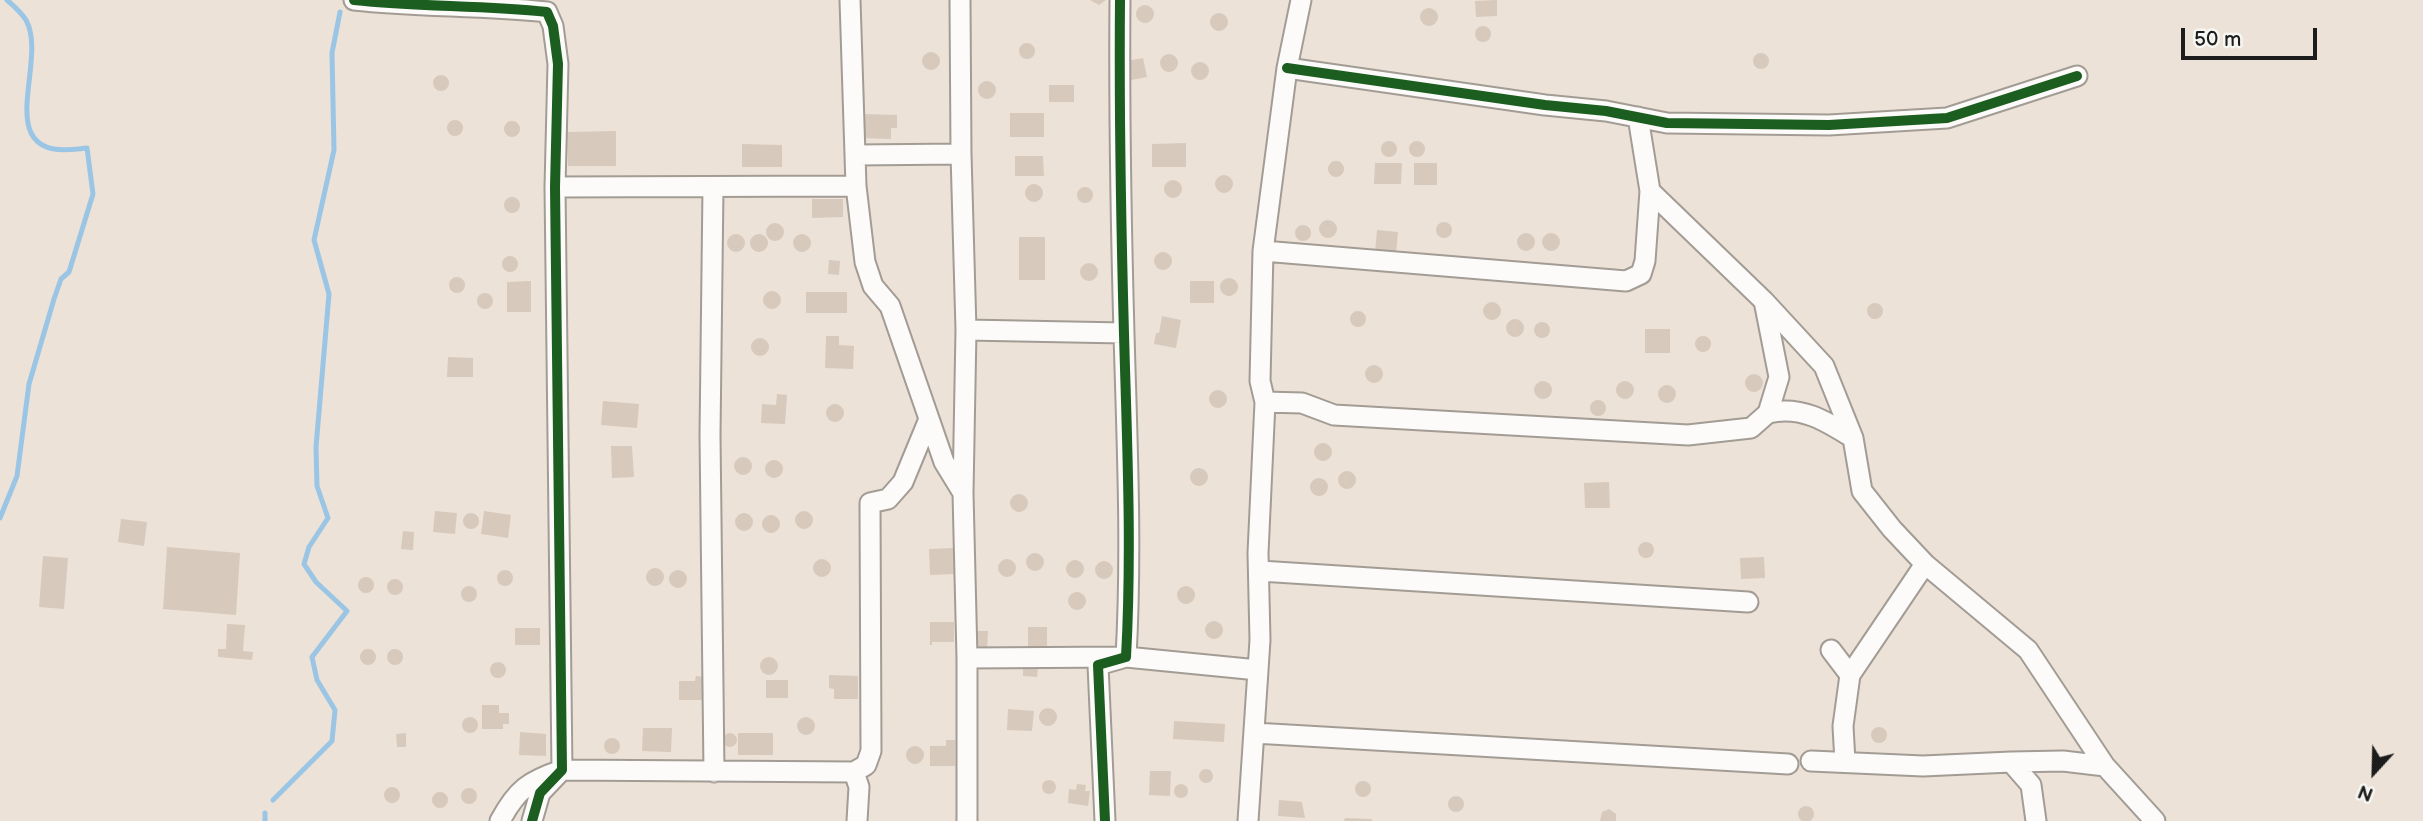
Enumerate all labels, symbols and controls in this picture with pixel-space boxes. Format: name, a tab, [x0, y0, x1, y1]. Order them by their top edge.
scale bar	[2185, 14, 2322, 58]
text: 50 m	[2194, 27, 2241, 52]
north arrow	[2339, 737, 2409, 807]
text: N	[2355, 779, 2377, 805]

